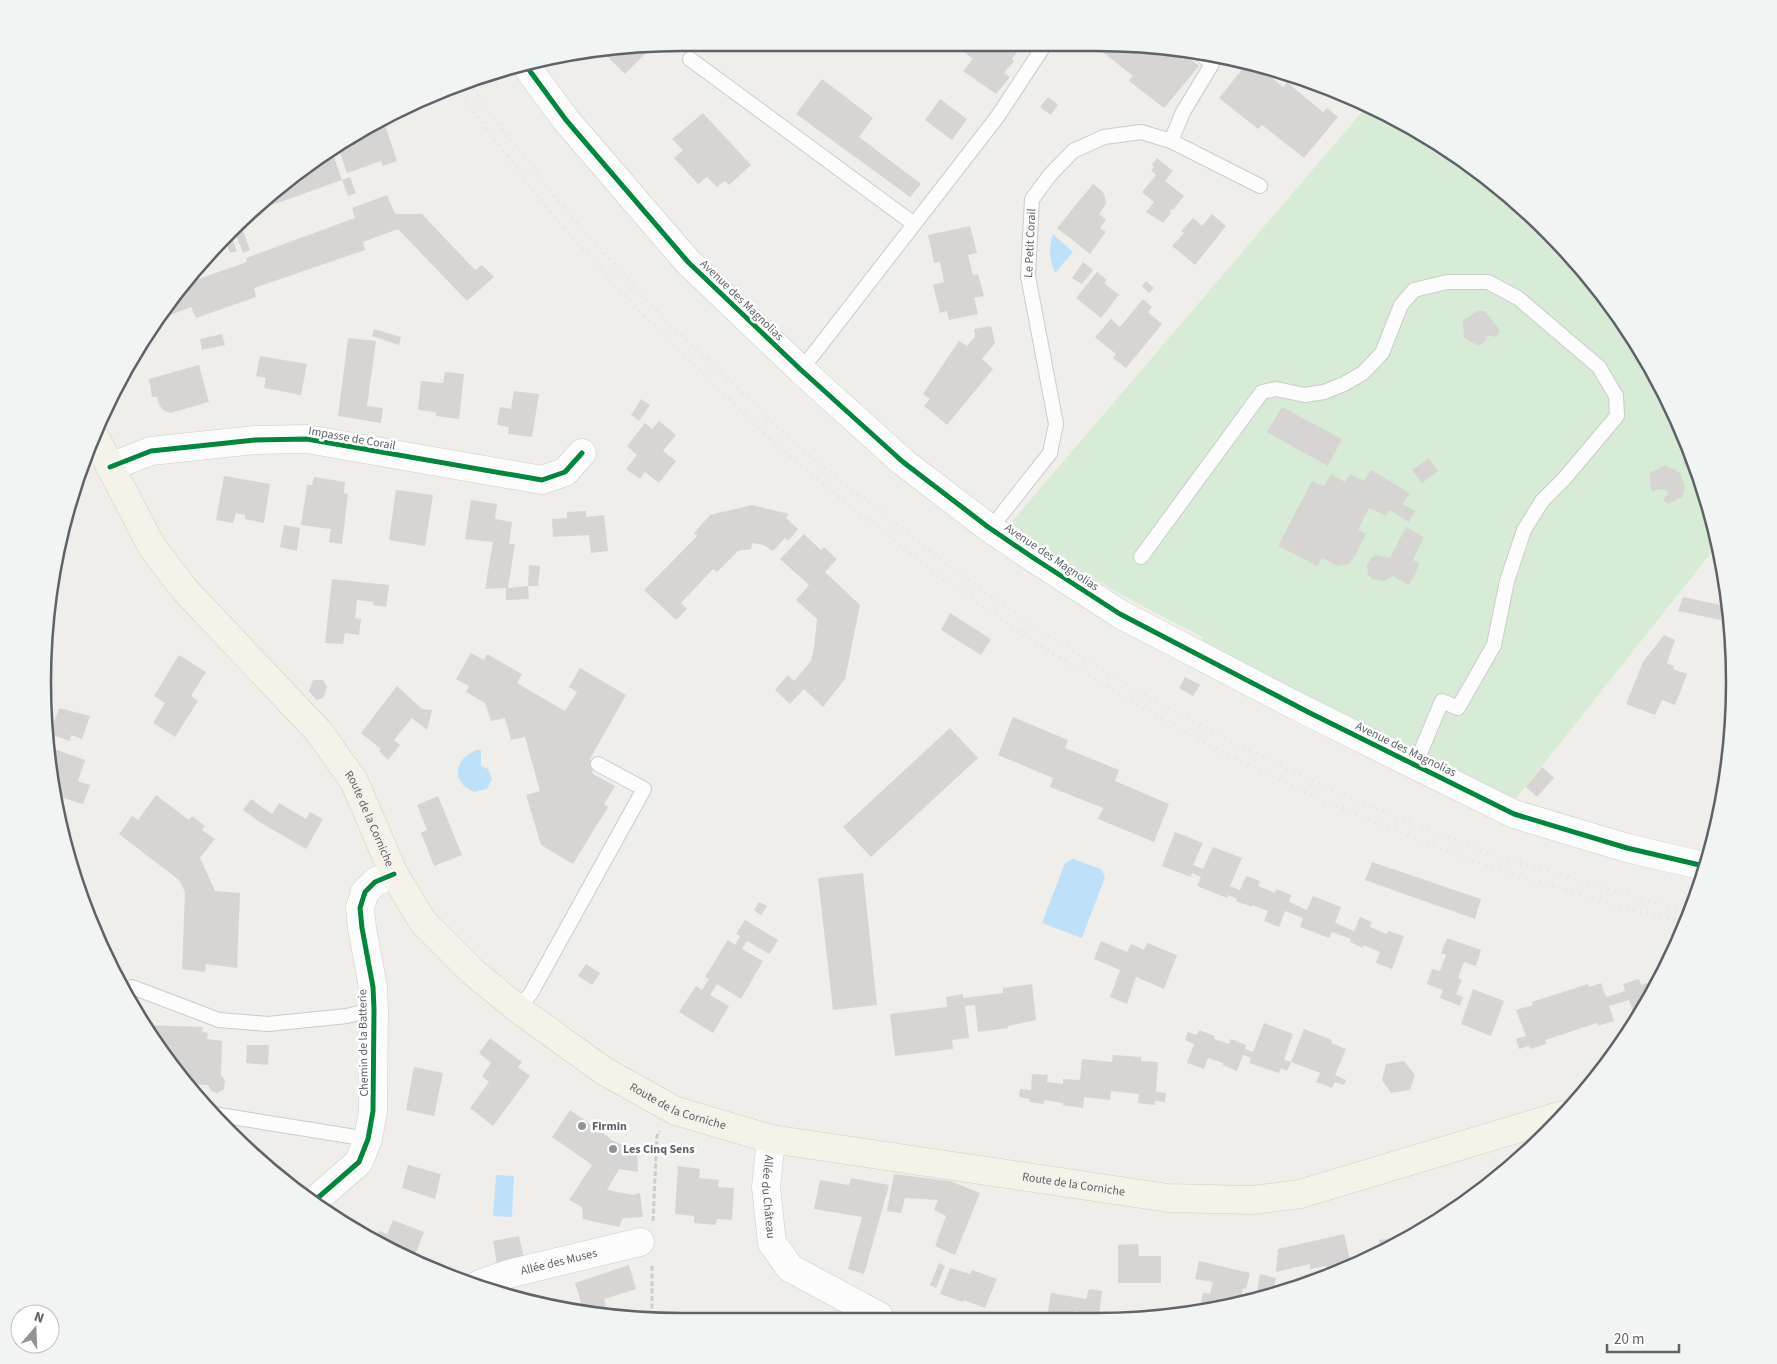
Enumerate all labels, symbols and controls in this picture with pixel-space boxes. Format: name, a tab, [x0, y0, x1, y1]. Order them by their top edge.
street label: Le Petit Corail	[1020, 208, 1040, 278]
street label: Avenue des Magnolias	[696, 256, 787, 345]
street label: Impasse de Corail	[307, 422, 397, 455]
street label: Avenue des Magnolias	[1001, 519, 1102, 595]
street label: Avenue des Magnolias	[1352, 718, 1459, 781]
street label: Route de la Corniche	[340, 767, 398, 870]
street label: Chemin de la Batterie	[354, 989, 373, 1097]
street label: Route de la Corniche	[626, 1079, 728, 1134]
place label: Firmin	[592, 1118, 627, 1135]
marker: Firmin	[576, 1120, 588, 1132]
place label: Les Cinq Sens	[623, 1141, 694, 1158]
marker: Les Cinq Sens	[607, 1143, 619, 1155]
street label: Allée du Château	[757, 1154, 779, 1239]
street label: Route de la Corniche	[1021, 1168, 1126, 1201]
street label: Allée des Muses	[519, 1245, 599, 1280]
north arrow	[10, 1304, 60, 1354]
text: N	[31, 1307, 47, 1329]
scale bar	[1607, 1322, 1680, 1354]
text: 20 m	[1614, 1329, 1644, 1350]

